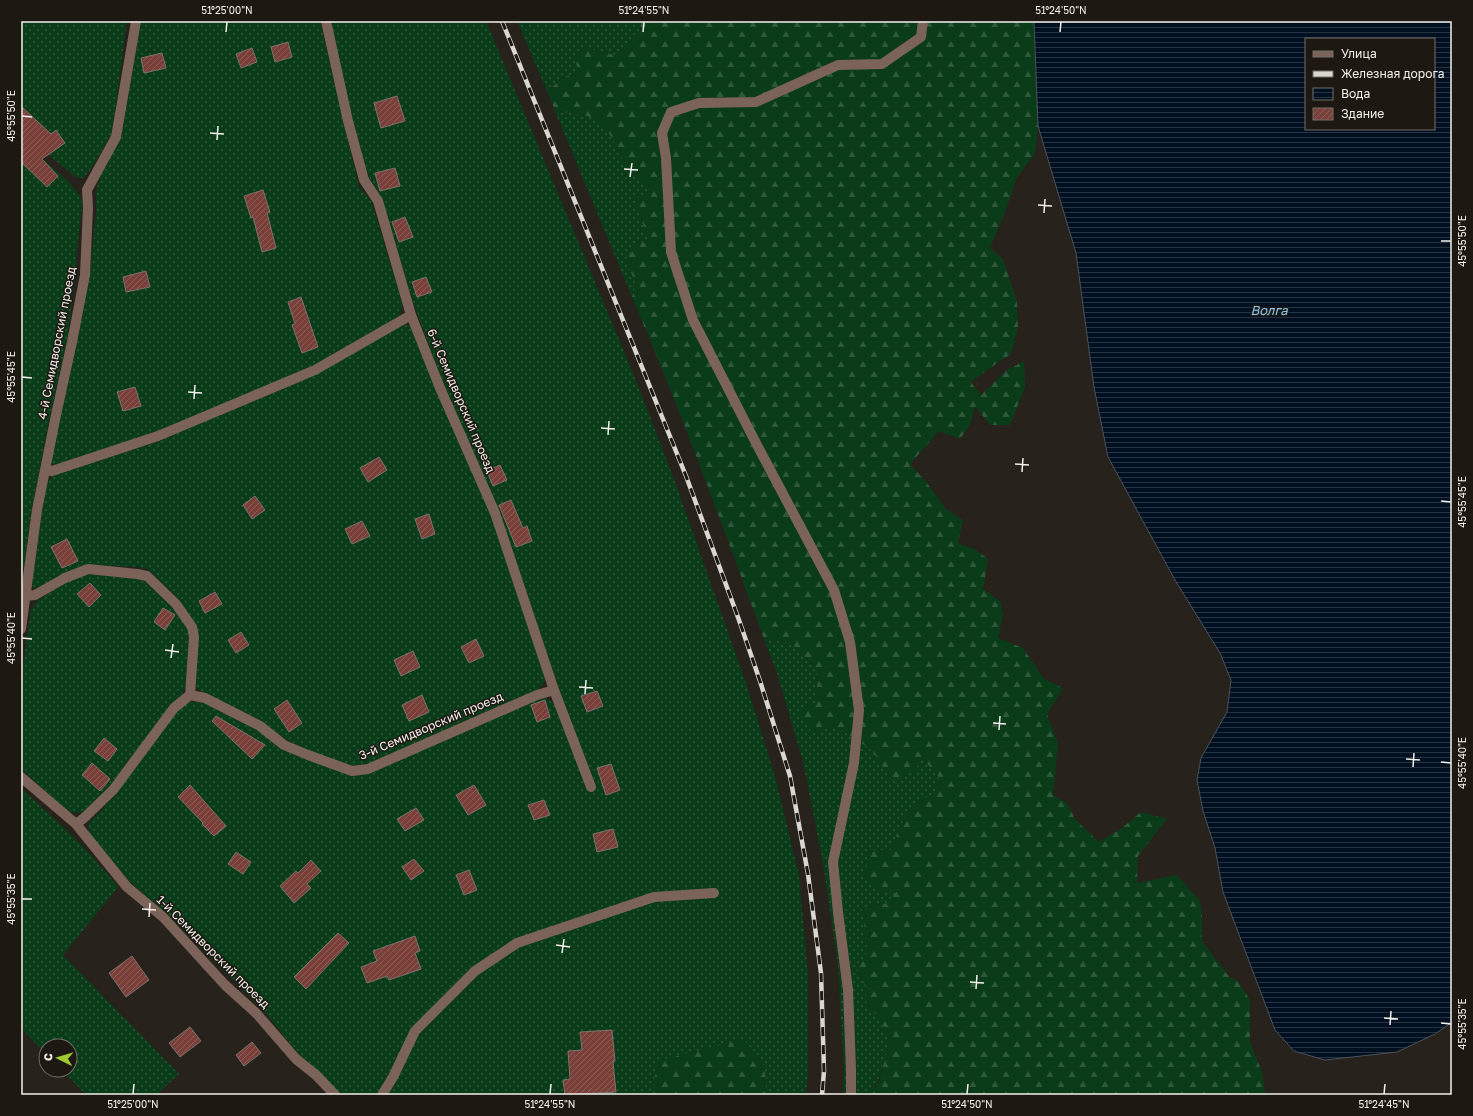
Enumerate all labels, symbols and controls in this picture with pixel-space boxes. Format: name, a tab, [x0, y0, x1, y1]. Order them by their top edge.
text: 51°25'00"N	[201, 4, 253, 16]
text: 51°24'55"N	[619, 4, 669, 16]
text: 51°24'50"N	[1035, 4, 1087, 16]
legend	[1305, 38, 1435, 130]
text: Улица	[1341, 46, 1377, 61]
text: Железная дорога	[1341, 66, 1444, 81]
text: Вода	[1341, 86, 1370, 101]
text: 45°55'50"E	[5, 90, 17, 142]
text: Здание	[1341, 106, 1384, 121]
text: 45°55'50"E	[1456, 215, 1468, 267]
street label: 4-й Семидворский проезд	[34, 265, 79, 421]
water label: Волга	[1250, 302, 1288, 318]
street label: 6-й Семидворский проезд	[424, 326, 499, 475]
text: 45°55'45"E	[5, 351, 17, 403]
text: 45°55'45"E	[1456, 476, 1468, 528]
text: 45°55'40"E	[5, 612, 17, 664]
street label: 3-й Семидворский проезд	[357, 688, 505, 763]
text: 45°55'40"E	[1456, 737, 1468, 789]
text: 45°55'35"E	[5, 873, 17, 925]
street label: 1-й Семидворский проезд	[154, 892, 273, 1011]
text: 45°55'35"E	[1456, 998, 1468, 1050]
north arrow	[38, 1038, 78, 1078]
text: С	[41, 1052, 54, 1062]
text: 51°25'00"N	[107, 1098, 159, 1110]
text: 51°24'55"N	[525, 1098, 575, 1110]
text: 51°24'50"N	[941, 1098, 993, 1110]
text: 51°24'45"N	[1358, 1098, 1410, 1110]

